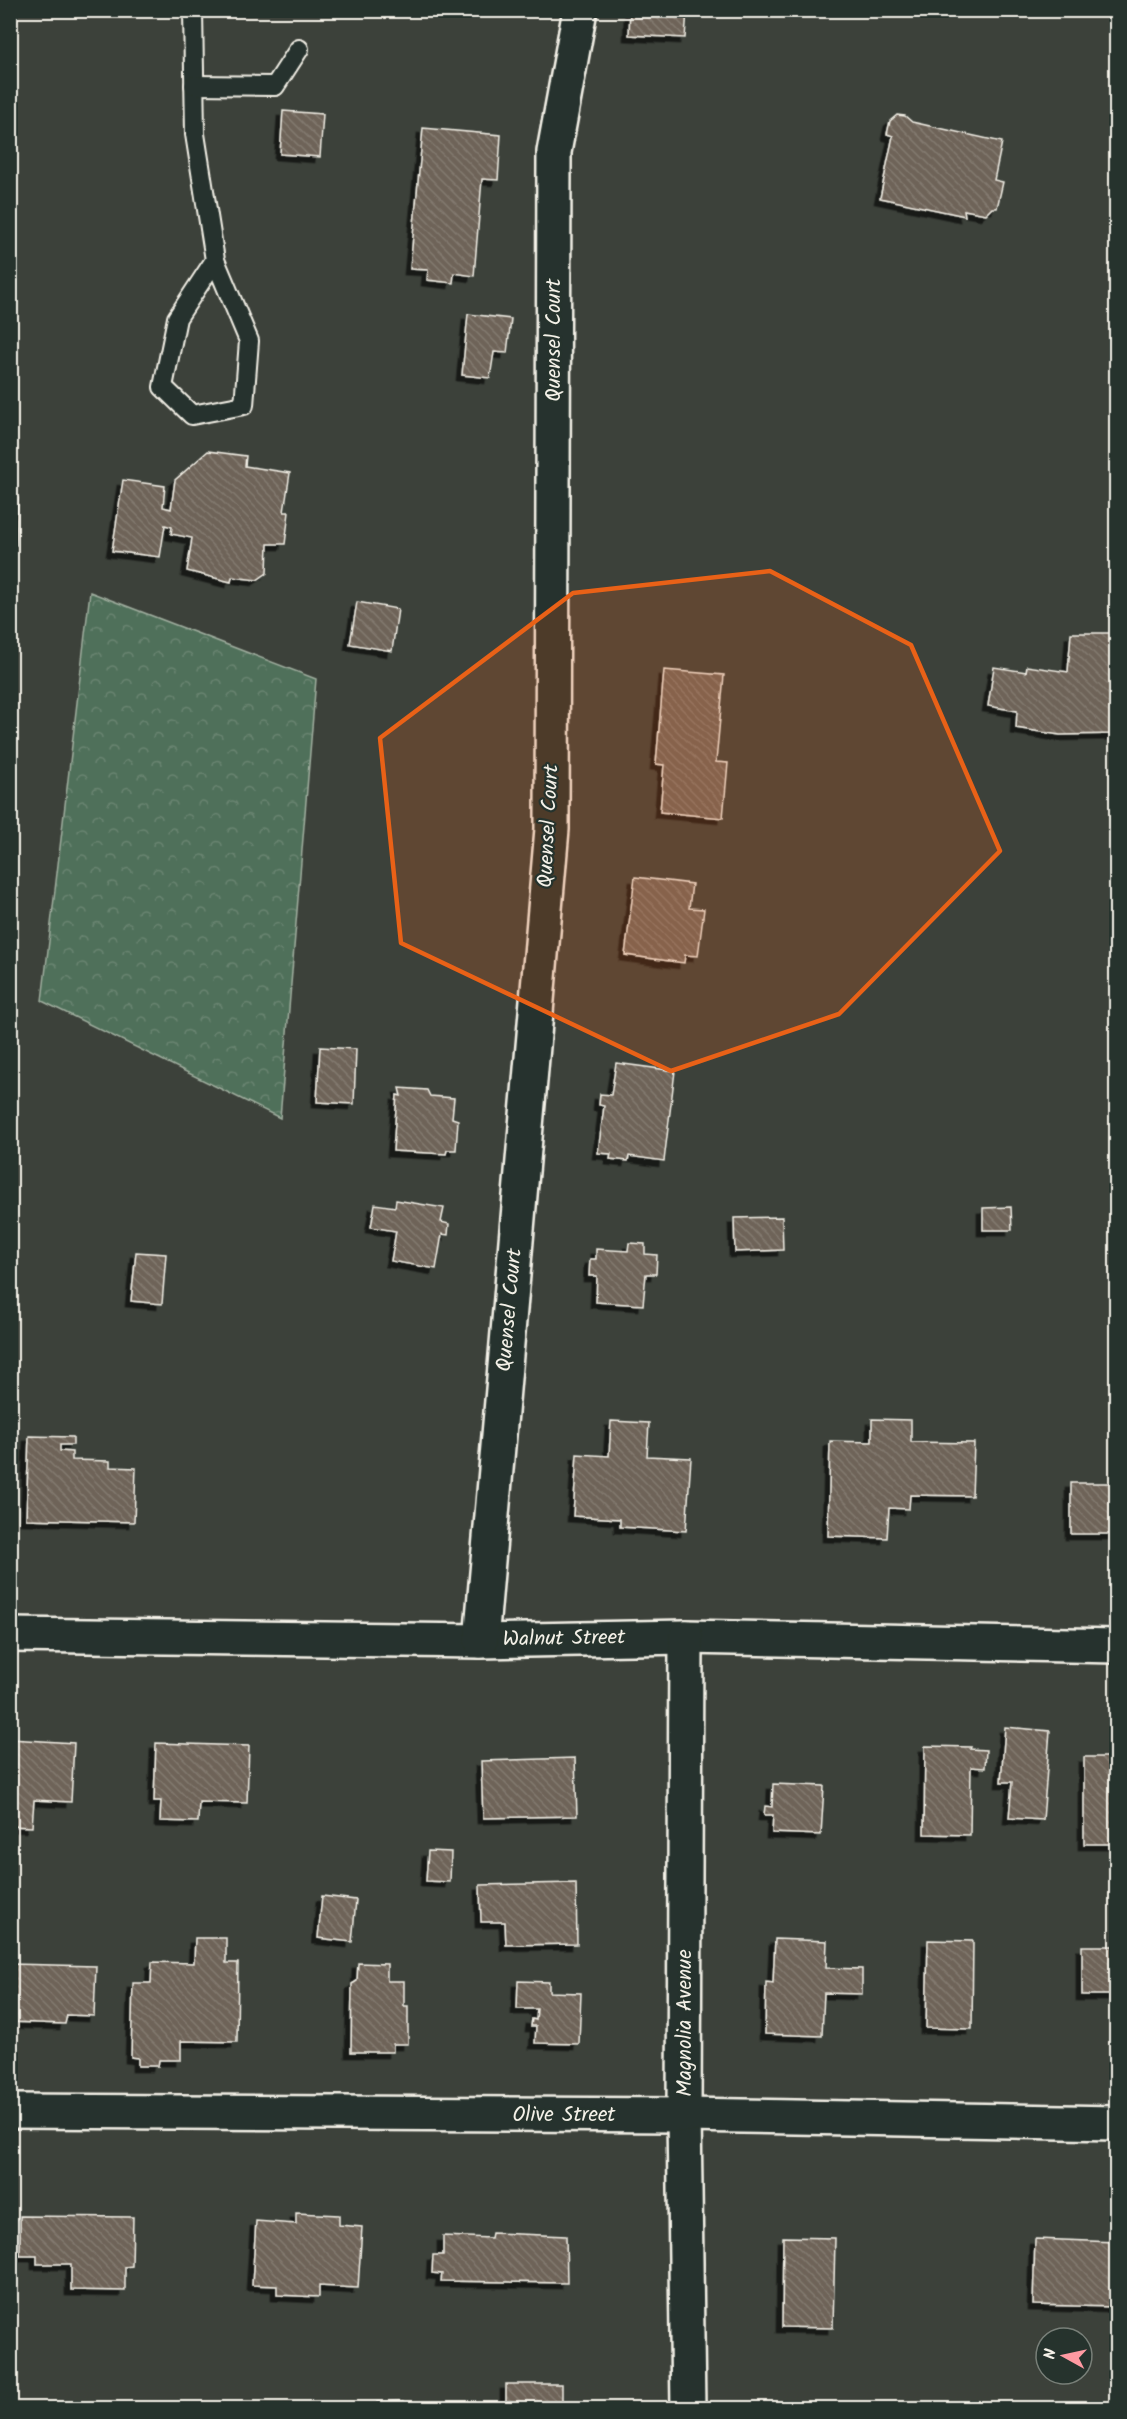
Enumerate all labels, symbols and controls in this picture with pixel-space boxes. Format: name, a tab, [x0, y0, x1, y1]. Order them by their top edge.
street label: Quensel Court	[538, 277, 571, 402]
street label: Quensel Court	[529, 763, 569, 888]
street label: Quensel Court	[488, 1246, 532, 1373]
street label: Walnut Street	[502, 1621, 626, 1657]
street label: Magnolia Avenue	[669, 1949, 702, 2097]
street label: Olive Street	[512, 2099, 616, 2132]
north arrow	[1034, 2326, 1094, 2386]
text: N	[1038, 2347, 1064, 2361]

